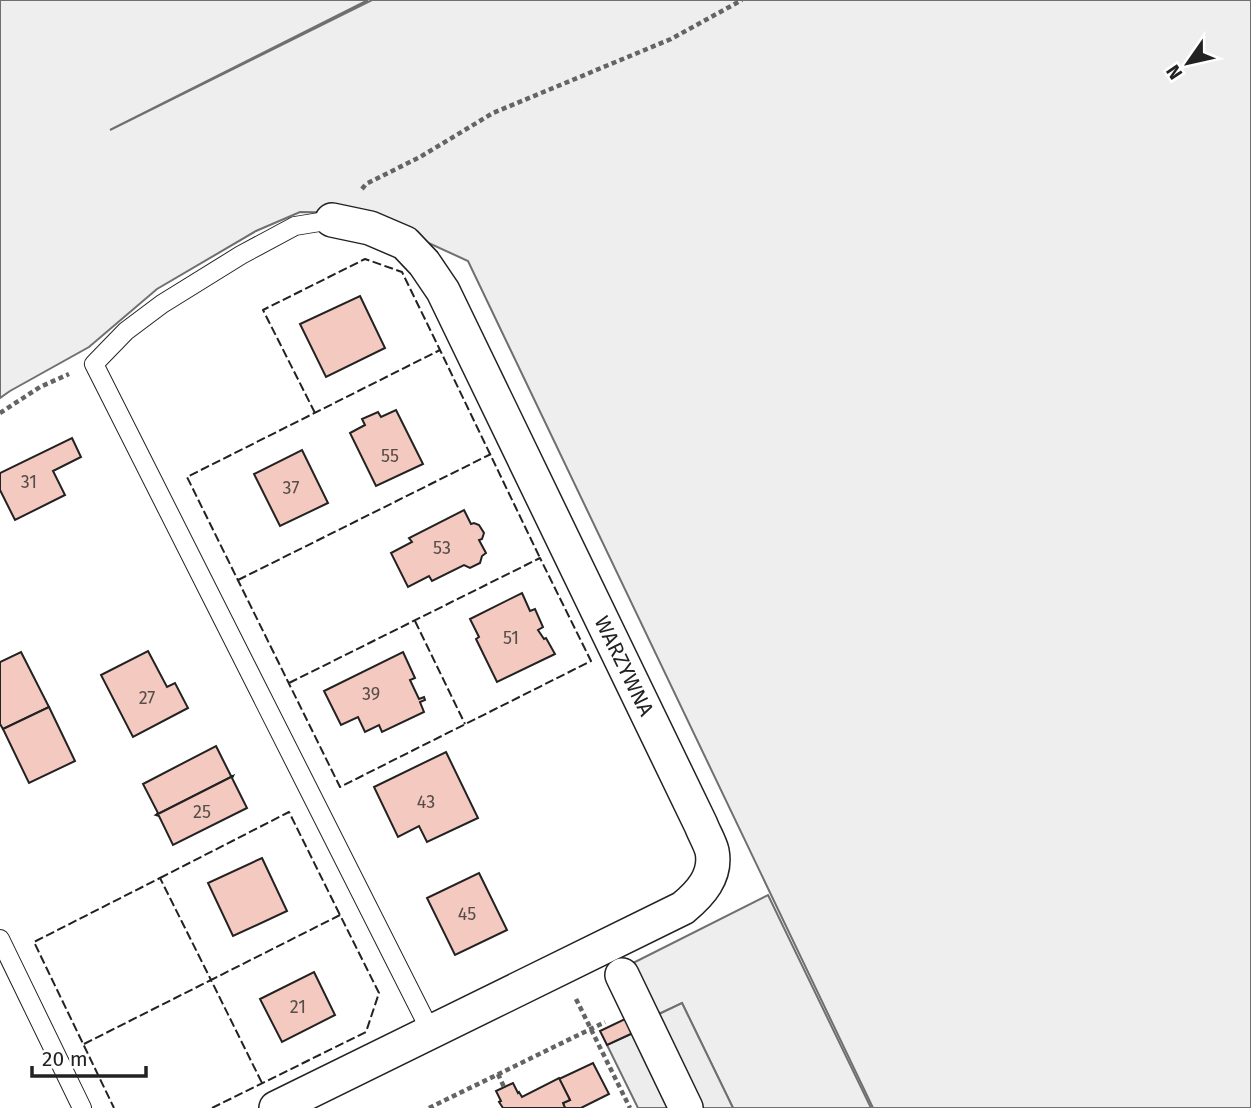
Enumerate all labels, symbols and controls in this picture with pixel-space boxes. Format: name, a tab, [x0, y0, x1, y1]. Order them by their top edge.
north arrow	[1153, 28, 1223, 98]
text: N	[1161, 61, 1187, 84]
house number: 55	[381, 445, 399, 467]
house number: 31	[21, 471, 37, 493]
house number: 37	[283, 477, 299, 499]
house number: 53	[433, 537, 451, 559]
street label: WARZYWNA	[589, 612, 659, 720]
house number: 51	[503, 627, 519, 649]
house number: 39	[362, 683, 380, 705]
house number: 27	[139, 687, 155, 709]
house number: 43	[417, 791, 435, 813]
house number: 25	[193, 801, 211, 823]
house number: 45	[458, 903, 476, 925]
house number: 21	[290, 996, 306, 1018]
scale bar	[32, 1034, 145, 1078]
text: 20 m	[42, 1046, 88, 1072]

